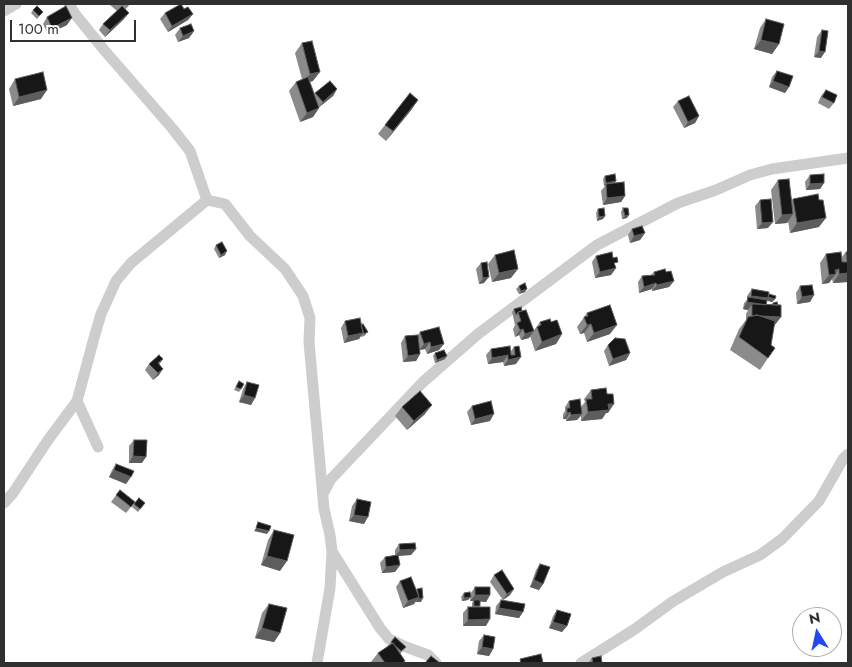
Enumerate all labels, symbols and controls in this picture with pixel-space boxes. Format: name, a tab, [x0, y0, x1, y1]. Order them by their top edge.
scale bar	[12, 10, 139, 42]
text: 100 m	[18, 18, 59, 40]
north arrow	[792, 607, 842, 657]
text: N	[807, 607, 822, 629]

